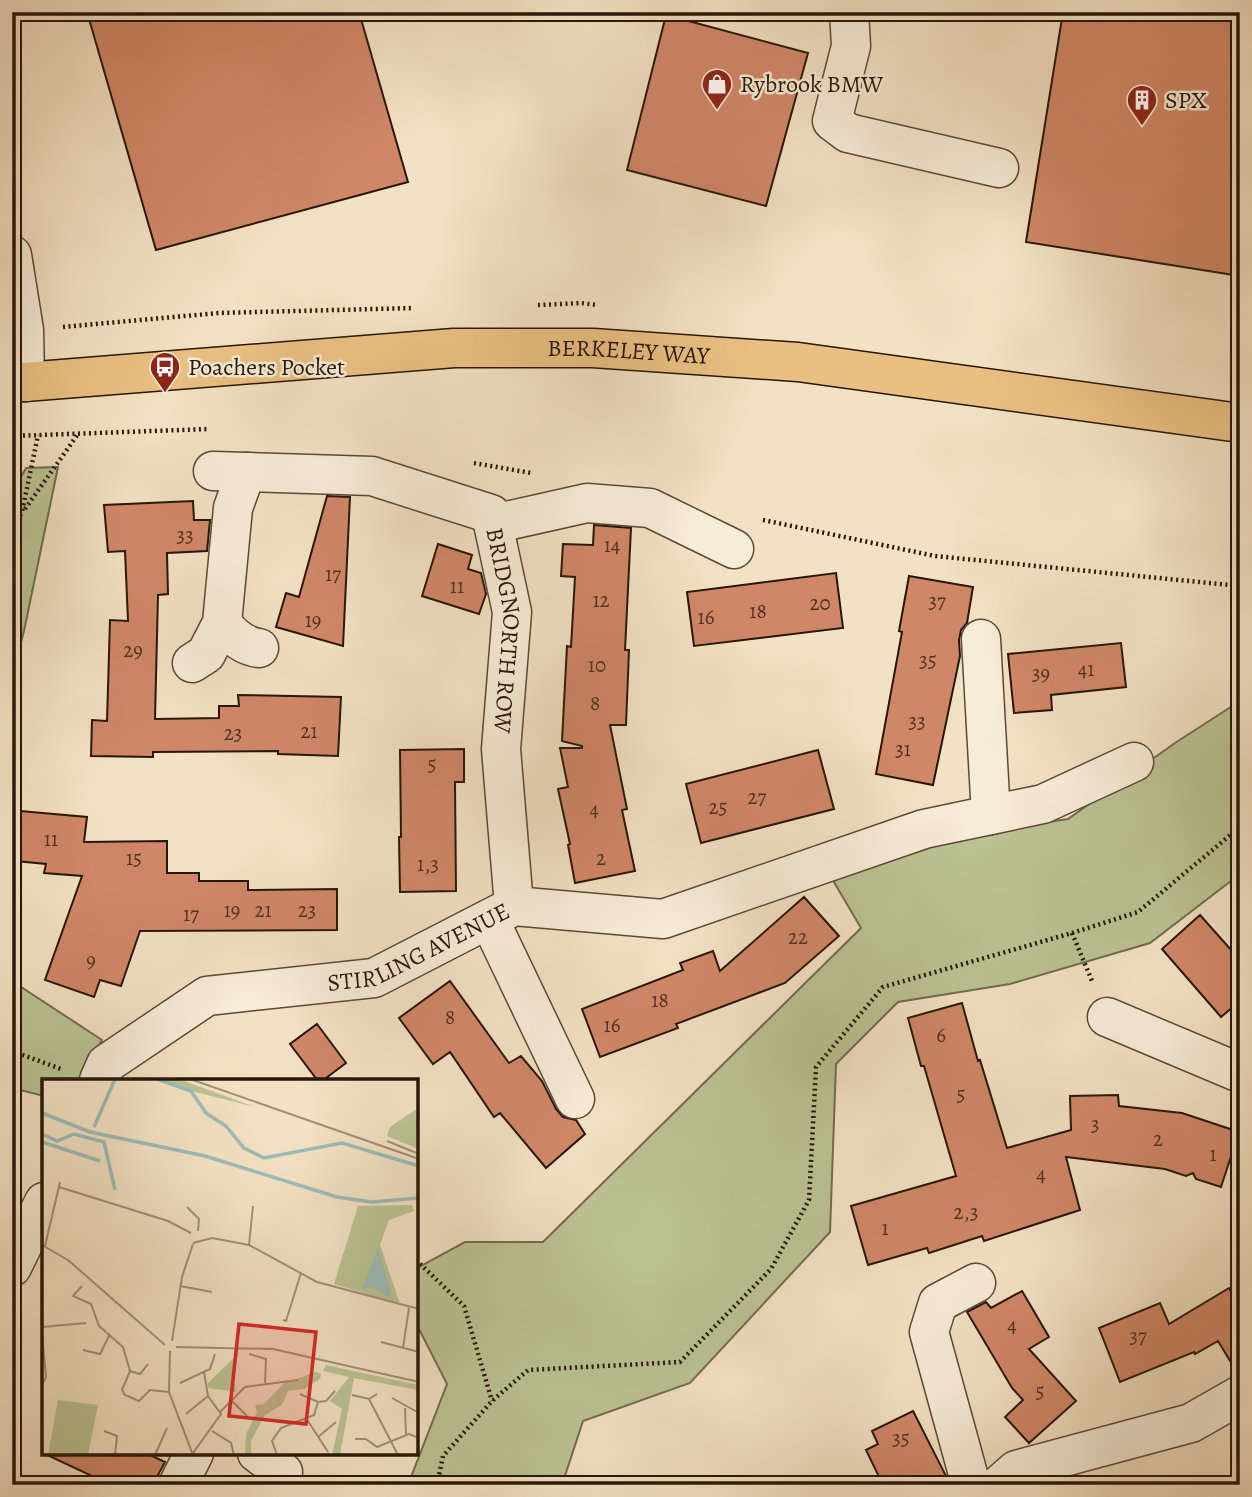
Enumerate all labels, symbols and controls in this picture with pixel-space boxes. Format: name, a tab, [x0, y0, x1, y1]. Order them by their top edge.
shop icon: Rybrook BMW	[700, 67, 734, 111]
place label: Rybrook BMW	[740, 68, 884, 100]
building icon: SPX	[1125, 83, 1159, 127]
place label: SPX	[1165, 84, 1207, 116]
street label: BERKELEY WAY	[547, 332, 712, 372]
bus stop icon: Poachers Pocket	[148, 350, 182, 394]
place label: Poachers Pocket	[188, 351, 345, 383]
house number: 33	[176, 521, 194, 549]
street label: BRIDGNORTH ROW	[478, 524, 528, 735]
house number: 14	[604, 531, 620, 559]
house number: 17	[325, 560, 341, 588]
house number: 11	[450, 572, 464, 600]
house number: 12	[592, 586, 610, 614]
house number: 37	[928, 587, 946, 615]
house number: 20	[809, 589, 831, 617]
house number: 18	[749, 597, 767, 625]
house number: 16	[698, 603, 715, 631]
house number: 19	[305, 606, 321, 634]
house number: 29	[123, 636, 143, 664]
house number: 35	[919, 646, 937, 674]
house number: 10	[588, 651, 606, 679]
house number: 41	[1078, 655, 1094, 683]
house number: 39	[1032, 659, 1050, 687]
house number: 8	[590, 689, 600, 717]
house number: 33	[908, 707, 926, 735]
house number: 21	[300, 717, 318, 745]
house number: 23	[224, 719, 242, 747]
house number: 31	[895, 735, 911, 763]
house number: 5	[427, 750, 437, 778]
house number: 27	[748, 783, 767, 811]
house number: 25	[708, 793, 728, 821]
house number: 4	[589, 795, 599, 823]
house number: 11	[44, 825, 58, 853]
house number: 15	[126, 844, 142, 872]
house number: 2	[596, 844, 606, 872]
house number: 1,3	[417, 850, 439, 878]
street label: STIRLING AVENUE	[326, 895, 515, 999]
house number: 19	[224, 896, 240, 924]
house number: 21	[254, 896, 272, 924]
house number: 23	[298, 896, 316, 924]
house number: 17	[183, 900, 199, 928]
house number: 22	[788, 923, 808, 951]
house number: 9	[86, 946, 96, 974]
house number: 18	[651, 986, 669, 1014]
house number: 8	[445, 1003, 455, 1031]
house number: 16	[604, 1011, 621, 1039]
house number: 6	[936, 1021, 946, 1049]
inset map	[42, 1079, 418, 1455]
house number: 5	[956, 1080, 966, 1108]
house number: 3	[1091, 1110, 1099, 1138]
house number: 2	[1153, 1125, 1163, 1153]
house number: 1	[1209, 1140, 1217, 1168]
house number: 4	[1036, 1160, 1046, 1188]
house number: 2,3	[954, 1198, 978, 1226]
house number: 1	[881, 1214, 889, 1242]
house number: 4	[1007, 1311, 1017, 1339]
house number: 37	[1129, 1322, 1147, 1350]
house number: 5	[1035, 1377, 1045, 1405]
house number: 35	[892, 1424, 910, 1452]

